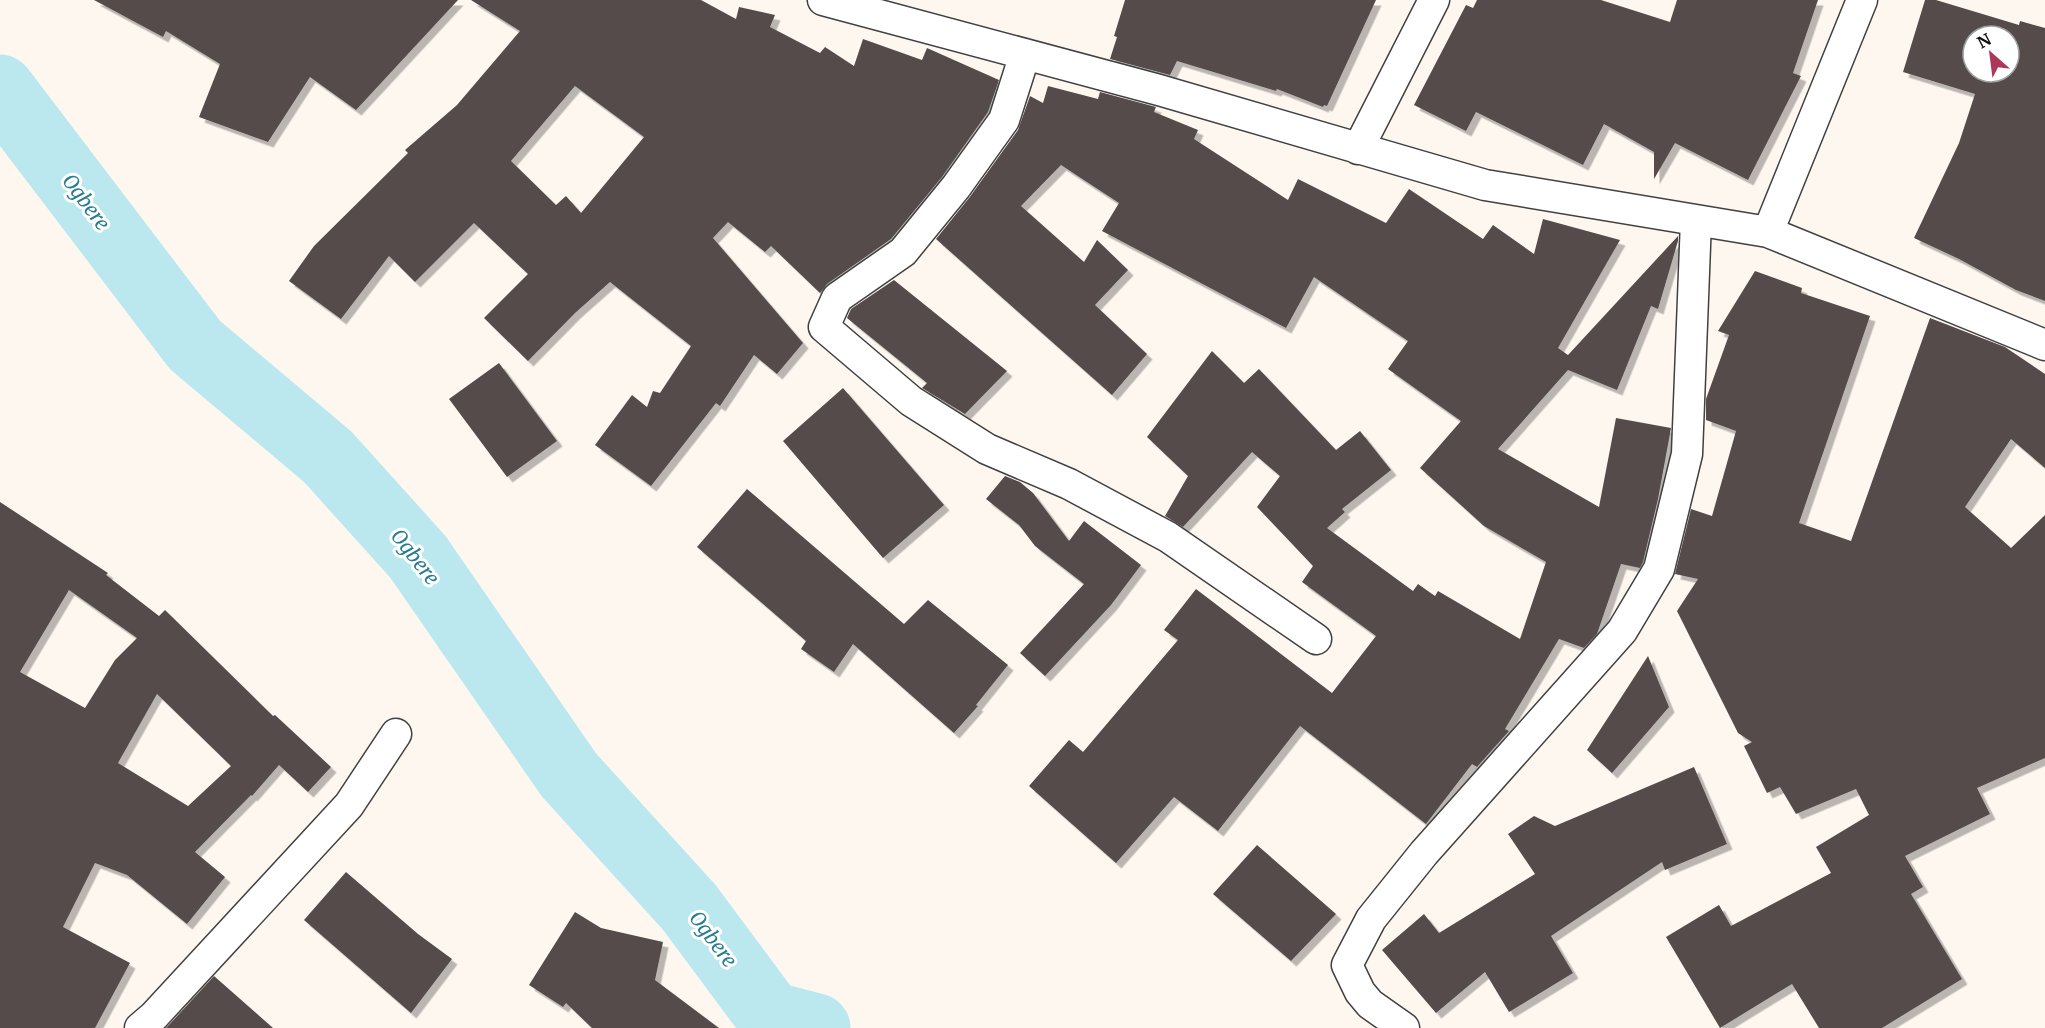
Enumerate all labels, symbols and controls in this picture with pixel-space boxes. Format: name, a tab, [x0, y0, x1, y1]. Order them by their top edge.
north arrow	[1961, 24, 2021, 84]
text: N	[1974, 29, 1995, 53]
water label: Ogbere	[57, 169, 116, 235]
water label: Ogbere	[386, 524, 445, 590]
water label: Ogbere	[684, 906, 743, 972]

